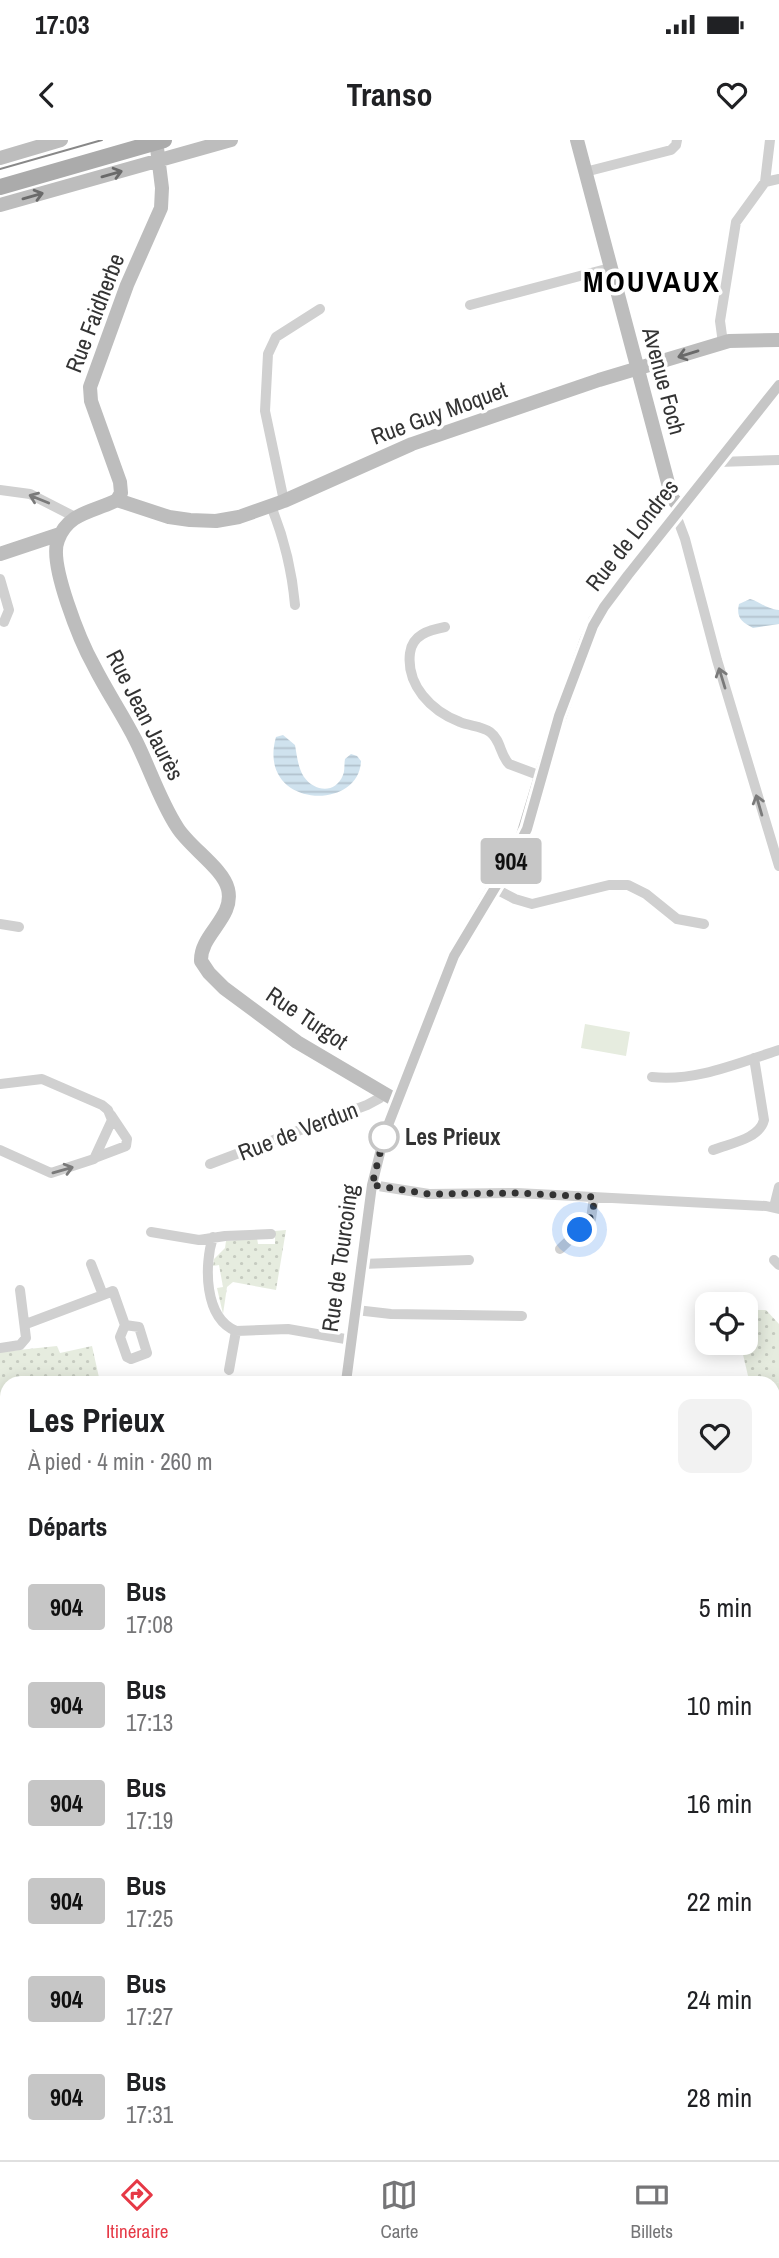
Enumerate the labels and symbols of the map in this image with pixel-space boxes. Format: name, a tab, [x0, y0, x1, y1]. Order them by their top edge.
one-way arrow	[100, 167, 123, 180]
one-way arrow	[21, 189, 43, 202]
street label: Rue Faidherbe	[58, 249, 131, 377]
district label: MOUVAUX	[583, 261, 721, 301]
street label: Avenue Foch	[635, 323, 694, 438]
one-way arrow	[678, 348, 700, 361]
street label: Rue Guy Moquet	[367, 374, 511, 451]
street label: Rue de Londres	[578, 472, 685, 597]
one-way arrow	[29, 491, 50, 504]
street label: Rue Jean Jaurès	[99, 644, 192, 785]
one-way arrow	[715, 667, 728, 689]
one-way arrow	[752, 794, 765, 816]
line badge: 904	[471, 838, 551, 884]
street label: Rue Turgot	[260, 979, 354, 1056]
street label: Rue de Verdun	[234, 1094, 362, 1168]
place label: Les Prieux	[405, 1121, 501, 1152]
marker: Les Prieux	[369, 1122, 399, 1152]
one-way arrow	[51, 1163, 74, 1176]
street label: Rue de Tourcoing	[314, 1182, 365, 1334]
your location	[562, 1212, 597, 1247]

